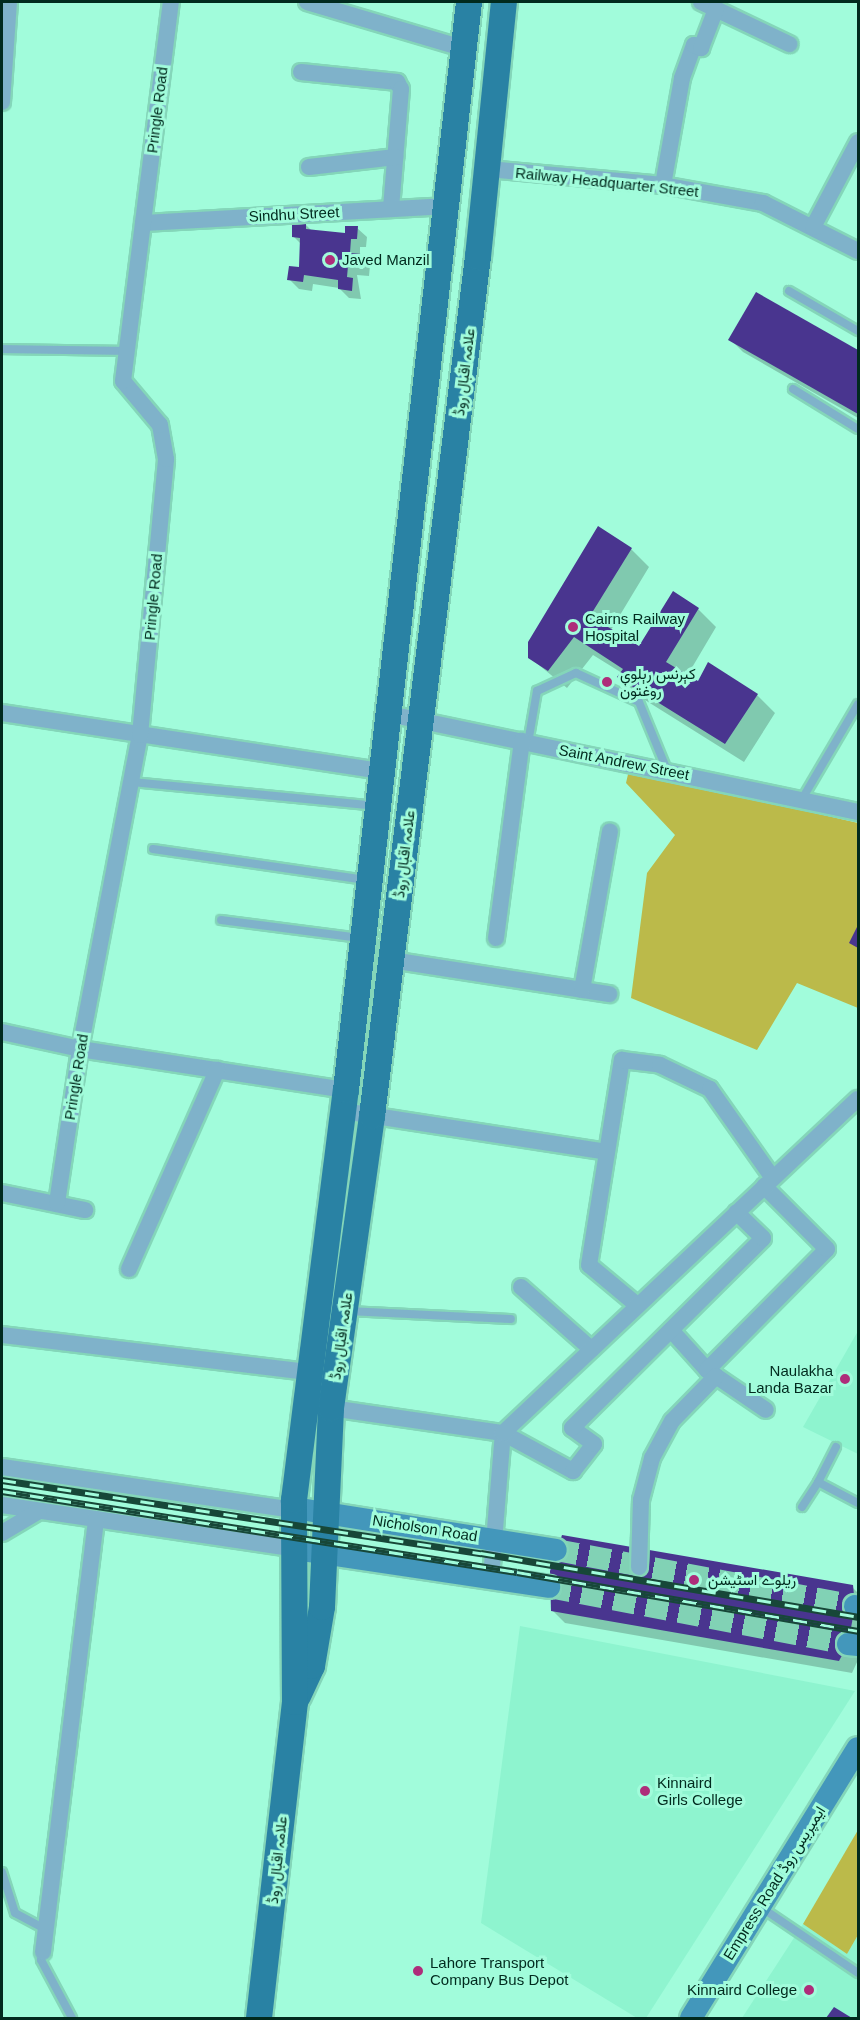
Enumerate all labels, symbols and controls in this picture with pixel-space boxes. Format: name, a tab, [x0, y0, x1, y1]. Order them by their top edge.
street label: Pringle Road	[143, 66, 171, 154]
street label: Railway Headquarter Street	[514, 163, 700, 201]
street label: Sindhu Street	[248, 203, 340, 225]
place label: Javed Manzil	[342, 251, 430, 269]
marker: Javed Manzil	[323, 253, 337, 267]
street label: علامہ اقبال روڈ	[450, 327, 478, 417]
street label: Pringle Road	[140, 553, 166, 641]
place label: Cairns Railway Hospital	[585, 609, 685, 644]
marker: Cairns Railway Hospital	[566, 620, 580, 634]
place label: کېرنس رېلوې روغتون	[620, 664, 696, 699]
marker: کېرنس رېلوې روغتون	[598, 673, 616, 691]
street label: Saint Andrew Street	[557, 740, 691, 784]
street label: علامہ اقبال روڈ	[390, 809, 418, 899]
street label: Pringle Road	[60, 1033, 92, 1121]
street label: علامہ اقبال روڈ	[326, 1291, 356, 1381]
place label: Naulakha Landa Bazar	[748, 1361, 833, 1396]
marker: Naulakha Landa Bazar	[838, 1372, 852, 1386]
street label: Nicholson Road	[371, 1511, 479, 1545]
marker: ریلوے اسٹیشن	[685, 1571, 703, 1589]
place label: ریلوے اسٹیشن	[708, 1571, 796, 1589]
place label: Kinnaird Girls College	[657, 1773, 743, 1808]
marker: Kinnaird Girls College	[638, 1784, 652, 1798]
street label: Empress Road ایمپریس روڈ	[719, 1803, 829, 1963]
street label: علامہ اقبال روڈ	[263, 1815, 291, 1905]
place label: Lahore Transport Company Bus Depot	[430, 1953, 568, 1988]
marker: Lahore Transport Company Bus Depot	[411, 1964, 425, 1978]
place label: Kinnaird College	[687, 1981, 797, 1999]
marker: Kinnaird College	[802, 1983, 816, 1997]

